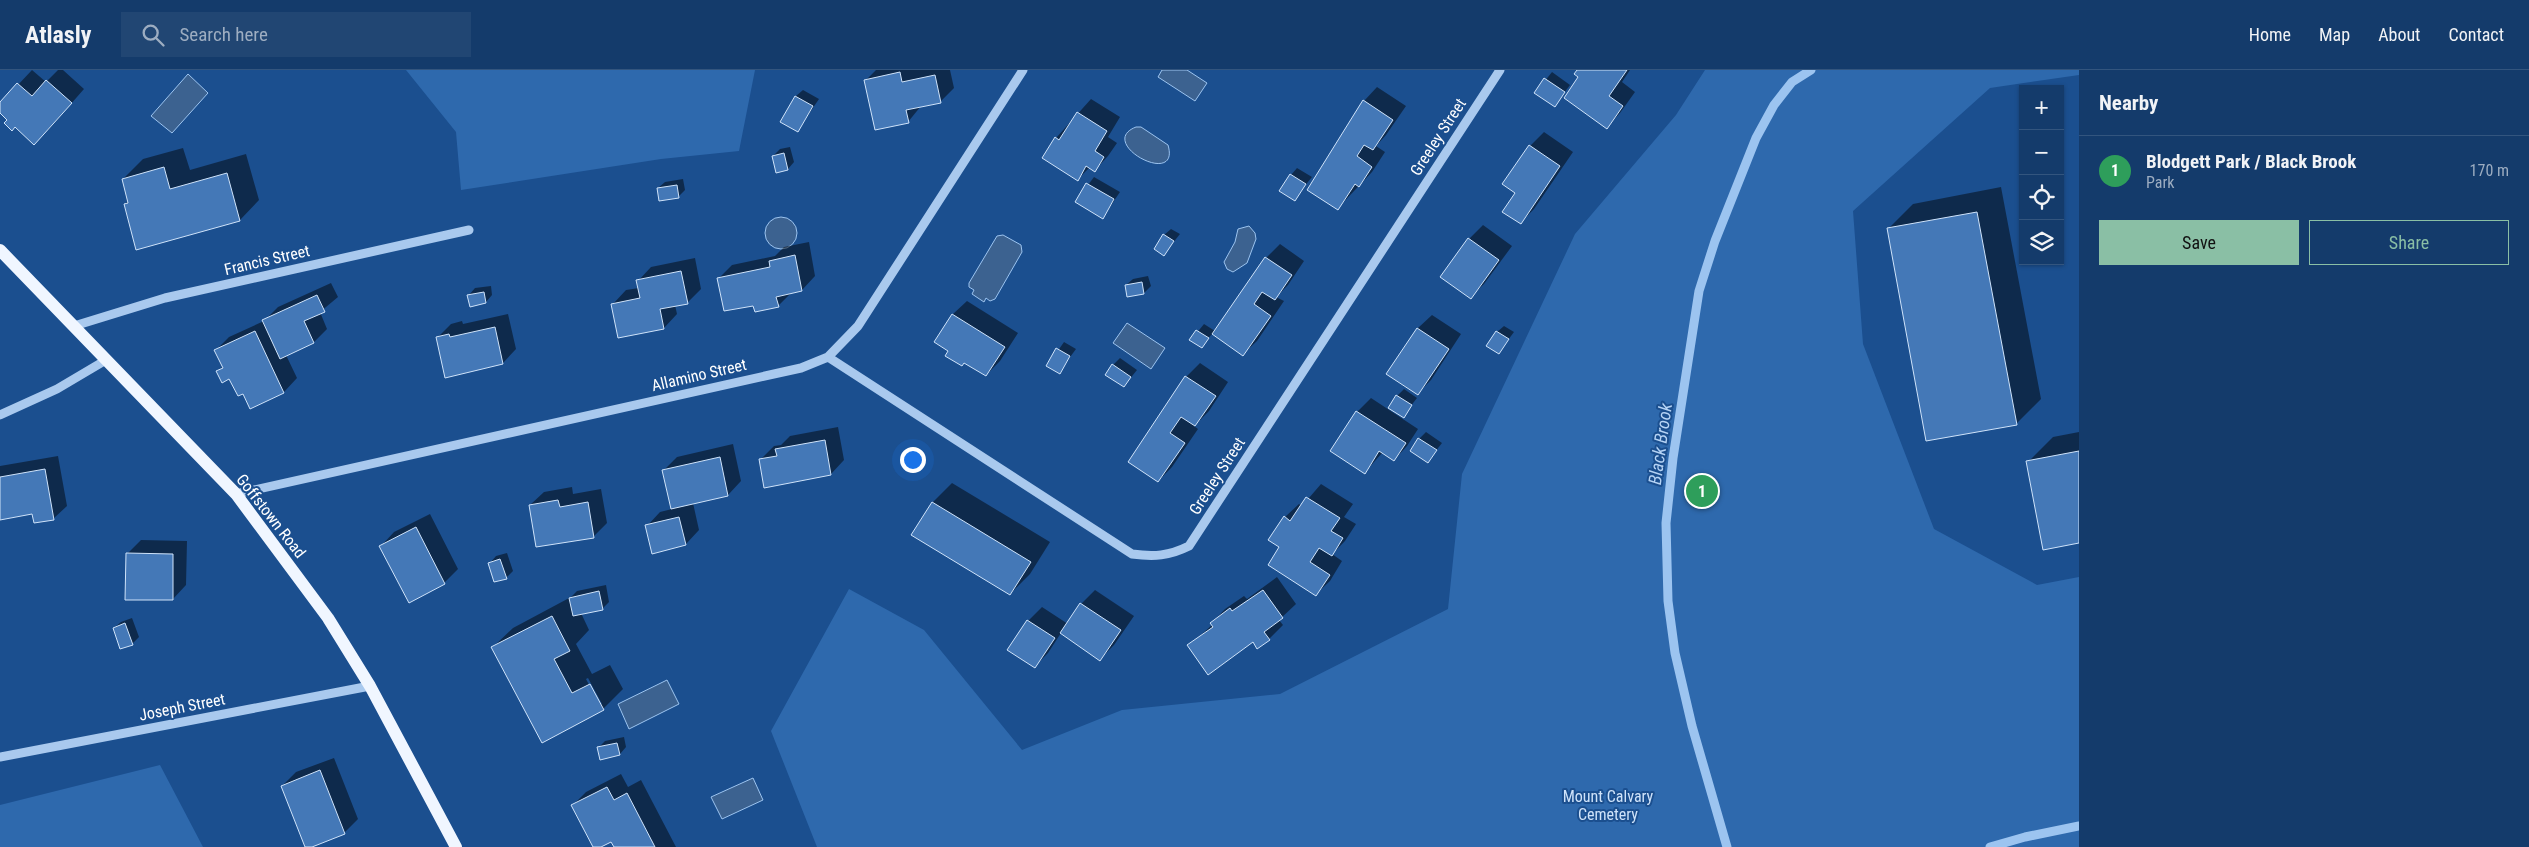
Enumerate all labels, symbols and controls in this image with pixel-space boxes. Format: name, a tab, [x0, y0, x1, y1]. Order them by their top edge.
search box	[121, 12, 471, 57]
text: Atlasly	[25, 21, 91, 49]
icon: search	[139, 21, 167, 49]
text: Search here	[179, 23, 268, 46]
text: Home	[2249, 24, 2291, 45]
text: Map	[2319, 24, 2350, 45]
text: About	[2378, 24, 2420, 45]
text: Contact	[2448, 24, 2504, 45]
map controls	[2019, 85, 2064, 265]
button: +	[2019, 85, 2064, 130]
text: Nearby	[2099, 91, 2158, 115]
street label: Greeley Street	[1406, 95, 1470, 179]
button: −	[2019, 130, 2064, 175]
text: Blodgett Park / Black Brook	[2146, 150, 2356, 173]
text: 1	[2111, 161, 2119, 180]
text: 170 m	[2470, 161, 2509, 180]
text: Park	[2146, 173, 2175, 192]
button: locate	[2019, 175, 2064, 220]
button: layers	[2019, 220, 2064, 265]
button: Save	[2099, 220, 2299, 265]
button: Share	[2309, 220, 2509, 265]
street label: Francis Street	[222, 241, 312, 279]
street label: Allamino Street	[650, 355, 749, 395]
water label: Black Brook	[1644, 401, 1676, 486]
street label: Greeley Street	[1185, 434, 1249, 518]
your location	[900, 447, 926, 473]
street label: Goffstown Road	[232, 470, 310, 562]
pin: 1	[1686, 472, 1718, 510]
street label: Joseph Street	[137, 689, 227, 725]
park label: Mount Calvary Cemetery	[1563, 787, 1654, 824]

